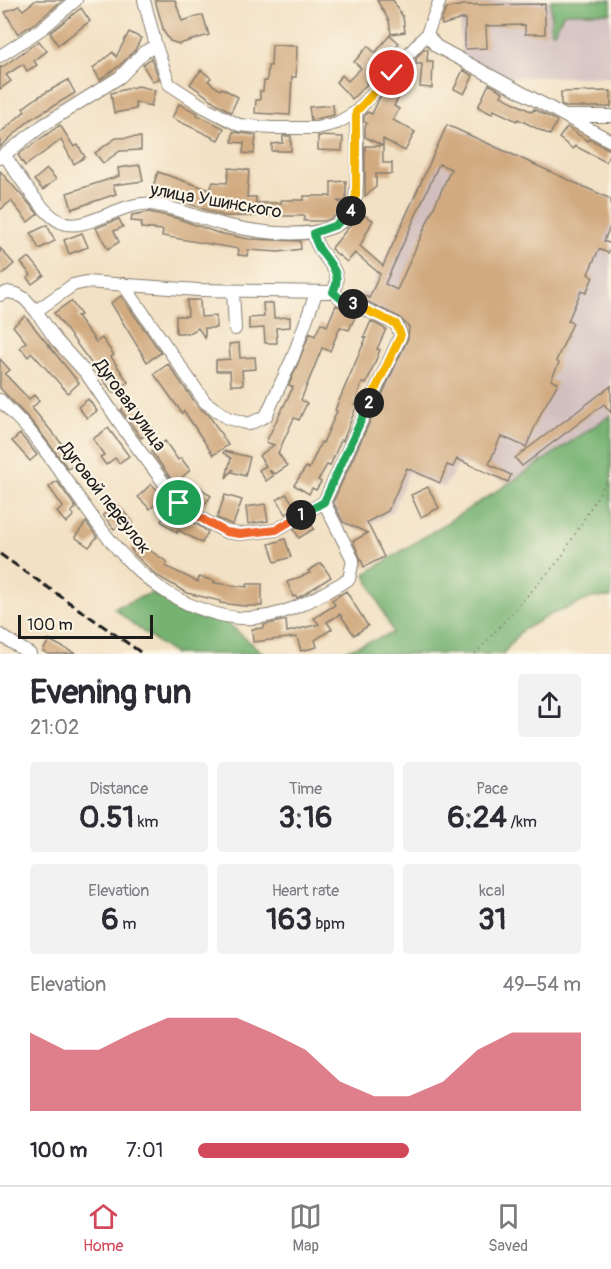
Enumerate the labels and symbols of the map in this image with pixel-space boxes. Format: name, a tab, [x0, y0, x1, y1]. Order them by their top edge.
pin	[366, 47, 417, 98]
street label: улица Ушинского	[147, 178, 284, 224]
pin: 4	[336, 196, 366, 226]
pin: 3	[338, 289, 368, 319]
street label: Дуговая улица	[88, 353, 171, 456]
pin: 2	[354, 388, 384, 418]
street label: Дуговой переулок	[53, 436, 156, 559]
pin	[153, 477, 204, 528]
pin: 1	[286, 500, 316, 530]
scale bar	[18, 612, 153, 640]

